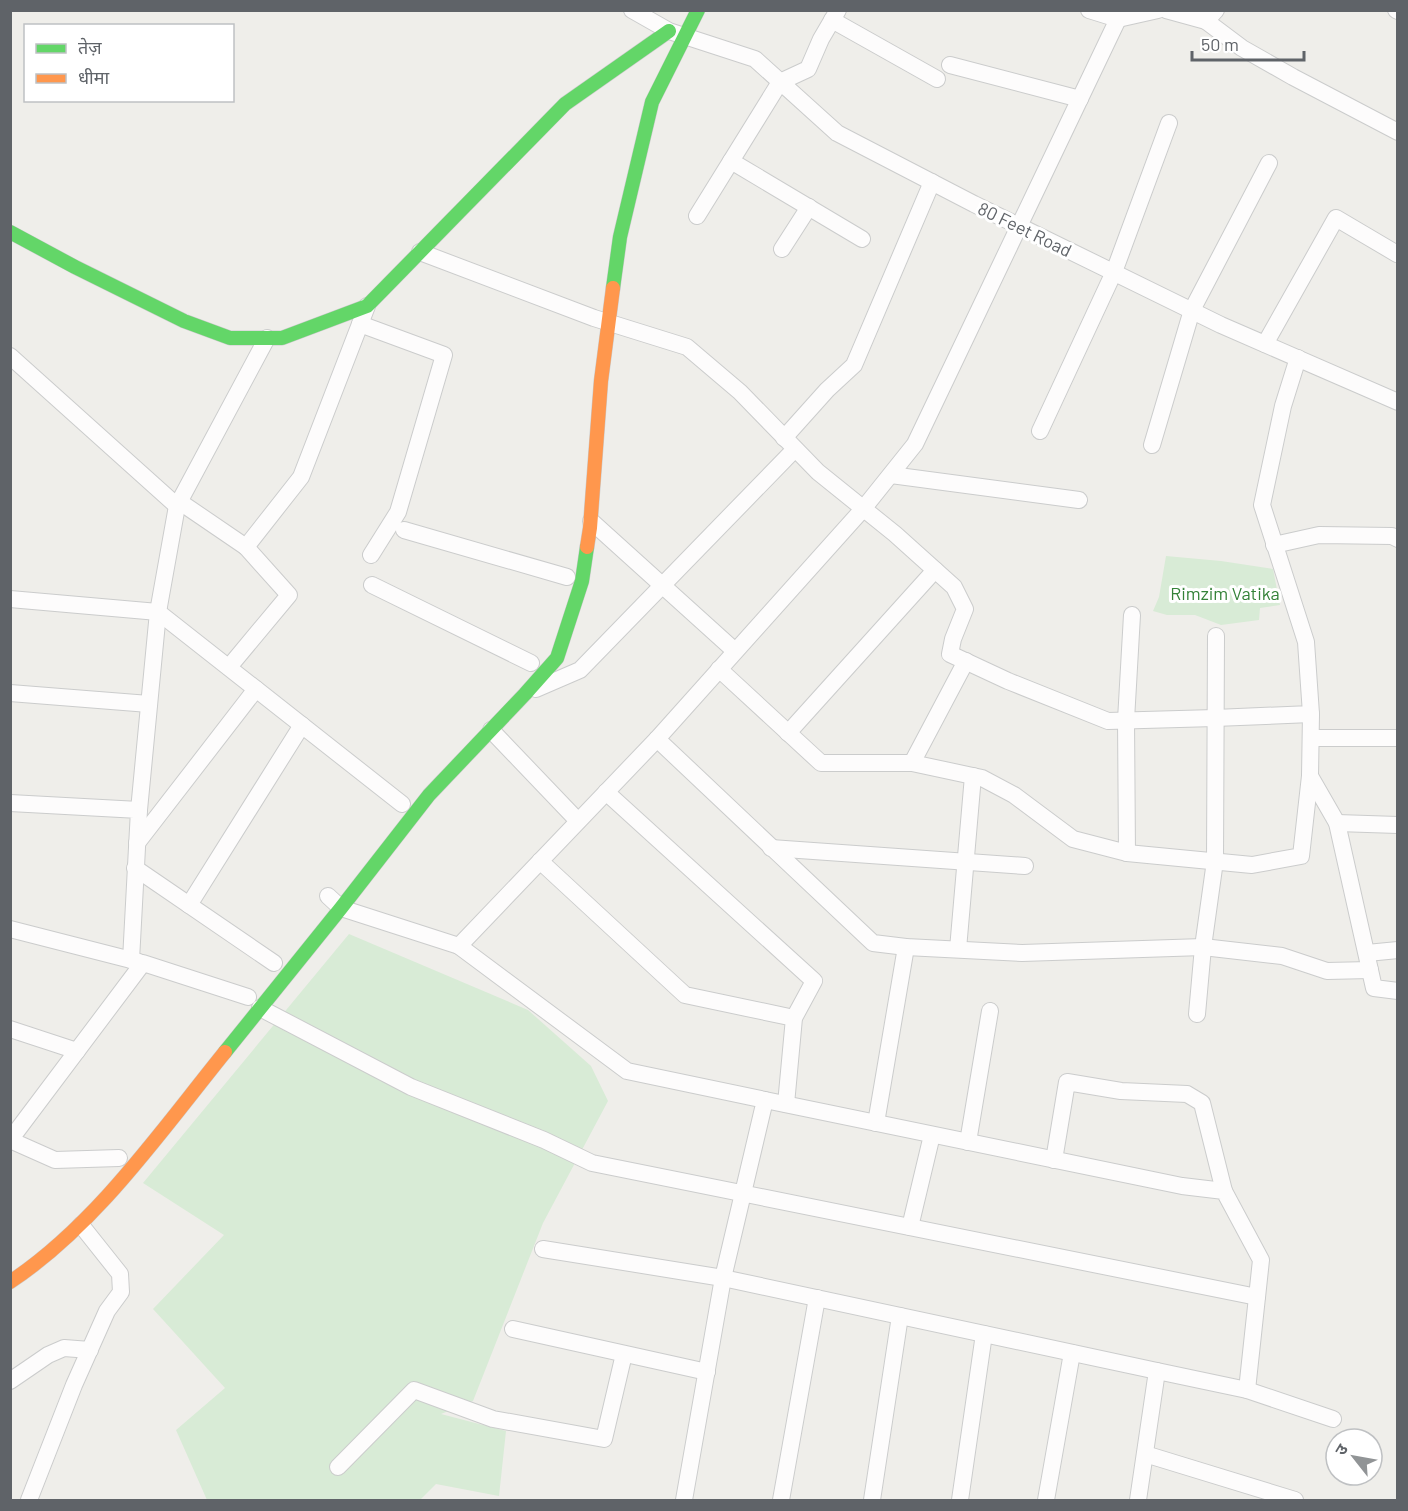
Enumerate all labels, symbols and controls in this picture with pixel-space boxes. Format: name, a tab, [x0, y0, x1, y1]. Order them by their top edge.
legend	[24, 24, 234, 102]
scale bar	[1192, 24, 1304, 62]
text: 50 m	[1201, 33, 1239, 55]
text: तेज़	[78, 36, 102, 58]
text: धीमा	[78, 66, 109, 88]
street label: 80 Feet Road	[974, 197, 1076, 261]
park label: Rimzim Vatika	[1170, 582, 1280, 604]
north arrow	[1324, 1427, 1384, 1487]
text: उ	[1330, 1440, 1352, 1458]

